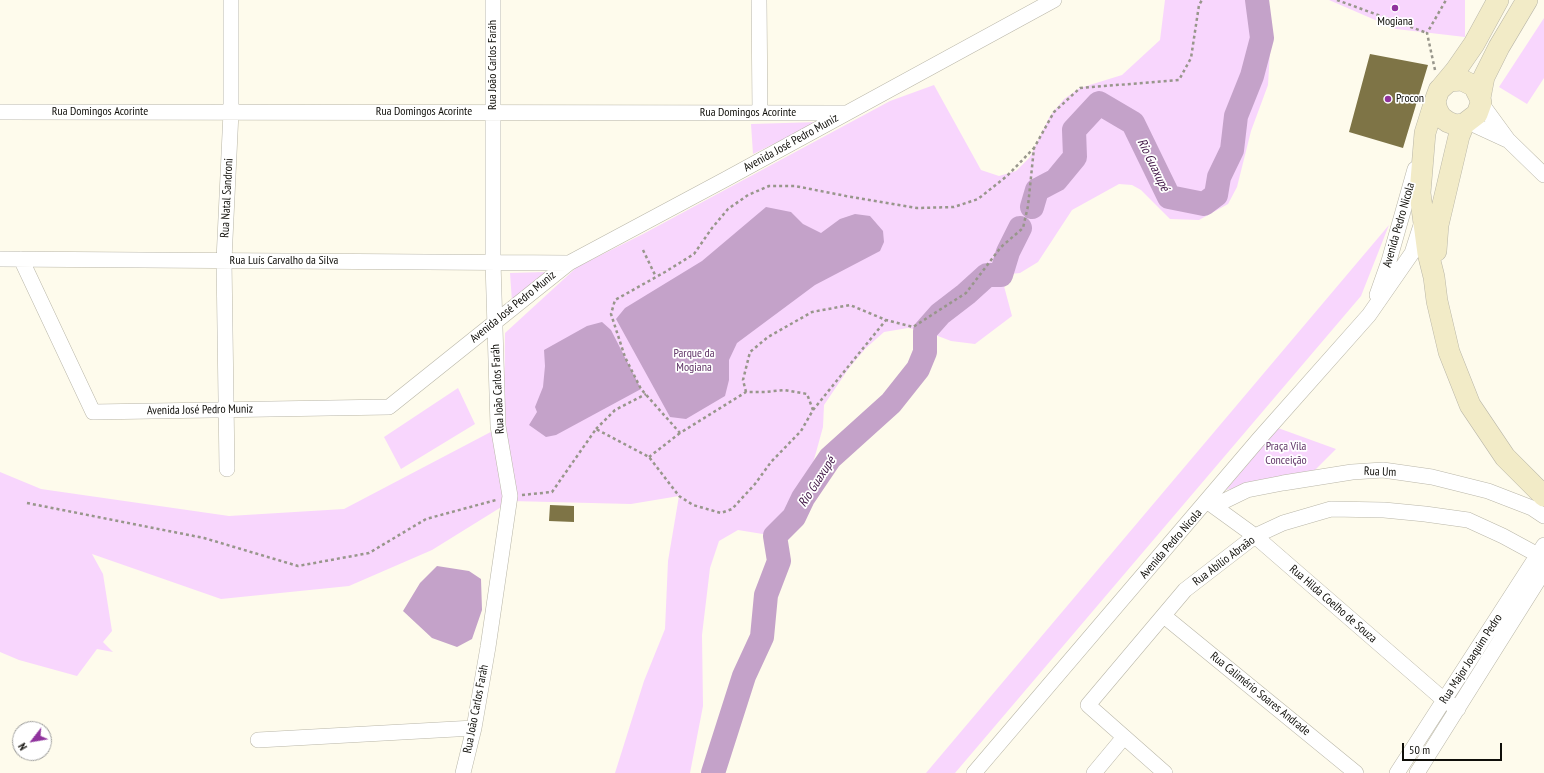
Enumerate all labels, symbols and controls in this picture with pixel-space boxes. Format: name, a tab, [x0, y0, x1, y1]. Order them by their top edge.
marker: Mogiana	[1390, 3, 1400, 13]
place label: Mogiana	[1377, 15, 1413, 29]
street label: Rua João Carlos Faráh	[486, 20, 500, 110]
place label: Procon	[1396, 92, 1424, 106]
marker: Procon	[1383, 94, 1393, 104]
street label: Rua Domingos Acorinte	[52, 105, 148, 119]
street label: Rua Domingos Acorinte	[376, 105, 472, 119]
street label: Rua Domingos Acorinte	[700, 106, 796, 120]
street label: Avenida José Pedro Muniz	[741, 111, 841, 175]
water label: Rio Guaxupé	[1134, 136, 1172, 194]
street label: Rua Natal Sandroni	[218, 158, 236, 238]
street label: Avenida Pedro Nicola	[1380, 181, 1418, 269]
street label: Rua Luís Carvalho da Silva	[230, 254, 338, 268]
street label: Avenida José Pedro Muniz	[467, 268, 559, 346]
street label: Rua João Carlos Faráh	[488, 344, 508, 434]
park label: Parque da Mogiana	[673, 347, 715, 375]
street label: Avenida José Pedro Muniz	[147, 402, 253, 418]
park label: Praça Vila Conceição	[1265, 440, 1307, 468]
water label: Rio Guaxupé	[795, 454, 839, 510]
street label: Rua Um	[1364, 464, 1396, 480]
street label: Avenida Pedro Nicola	[1137, 506, 1205, 582]
street label: Rua Abílio Abraão	[1190, 533, 1258, 589]
street label: Rua Hilda Coelho de Souza	[1286, 562, 1380, 646]
street label: Rua Major Joaquim Pedro	[1437, 611, 1505, 707]
street label: Rua Calimério Soares Andrade	[1207, 649, 1313, 739]
street label: Rua João Carlos Faráh	[460, 663, 492, 755]
north arrow	[12, 721, 52, 761]
scale bar	[1404, 735, 1504, 761]
text: N	[15, 741, 30, 753]
text: 50 m	[1409, 742, 1430, 757]

